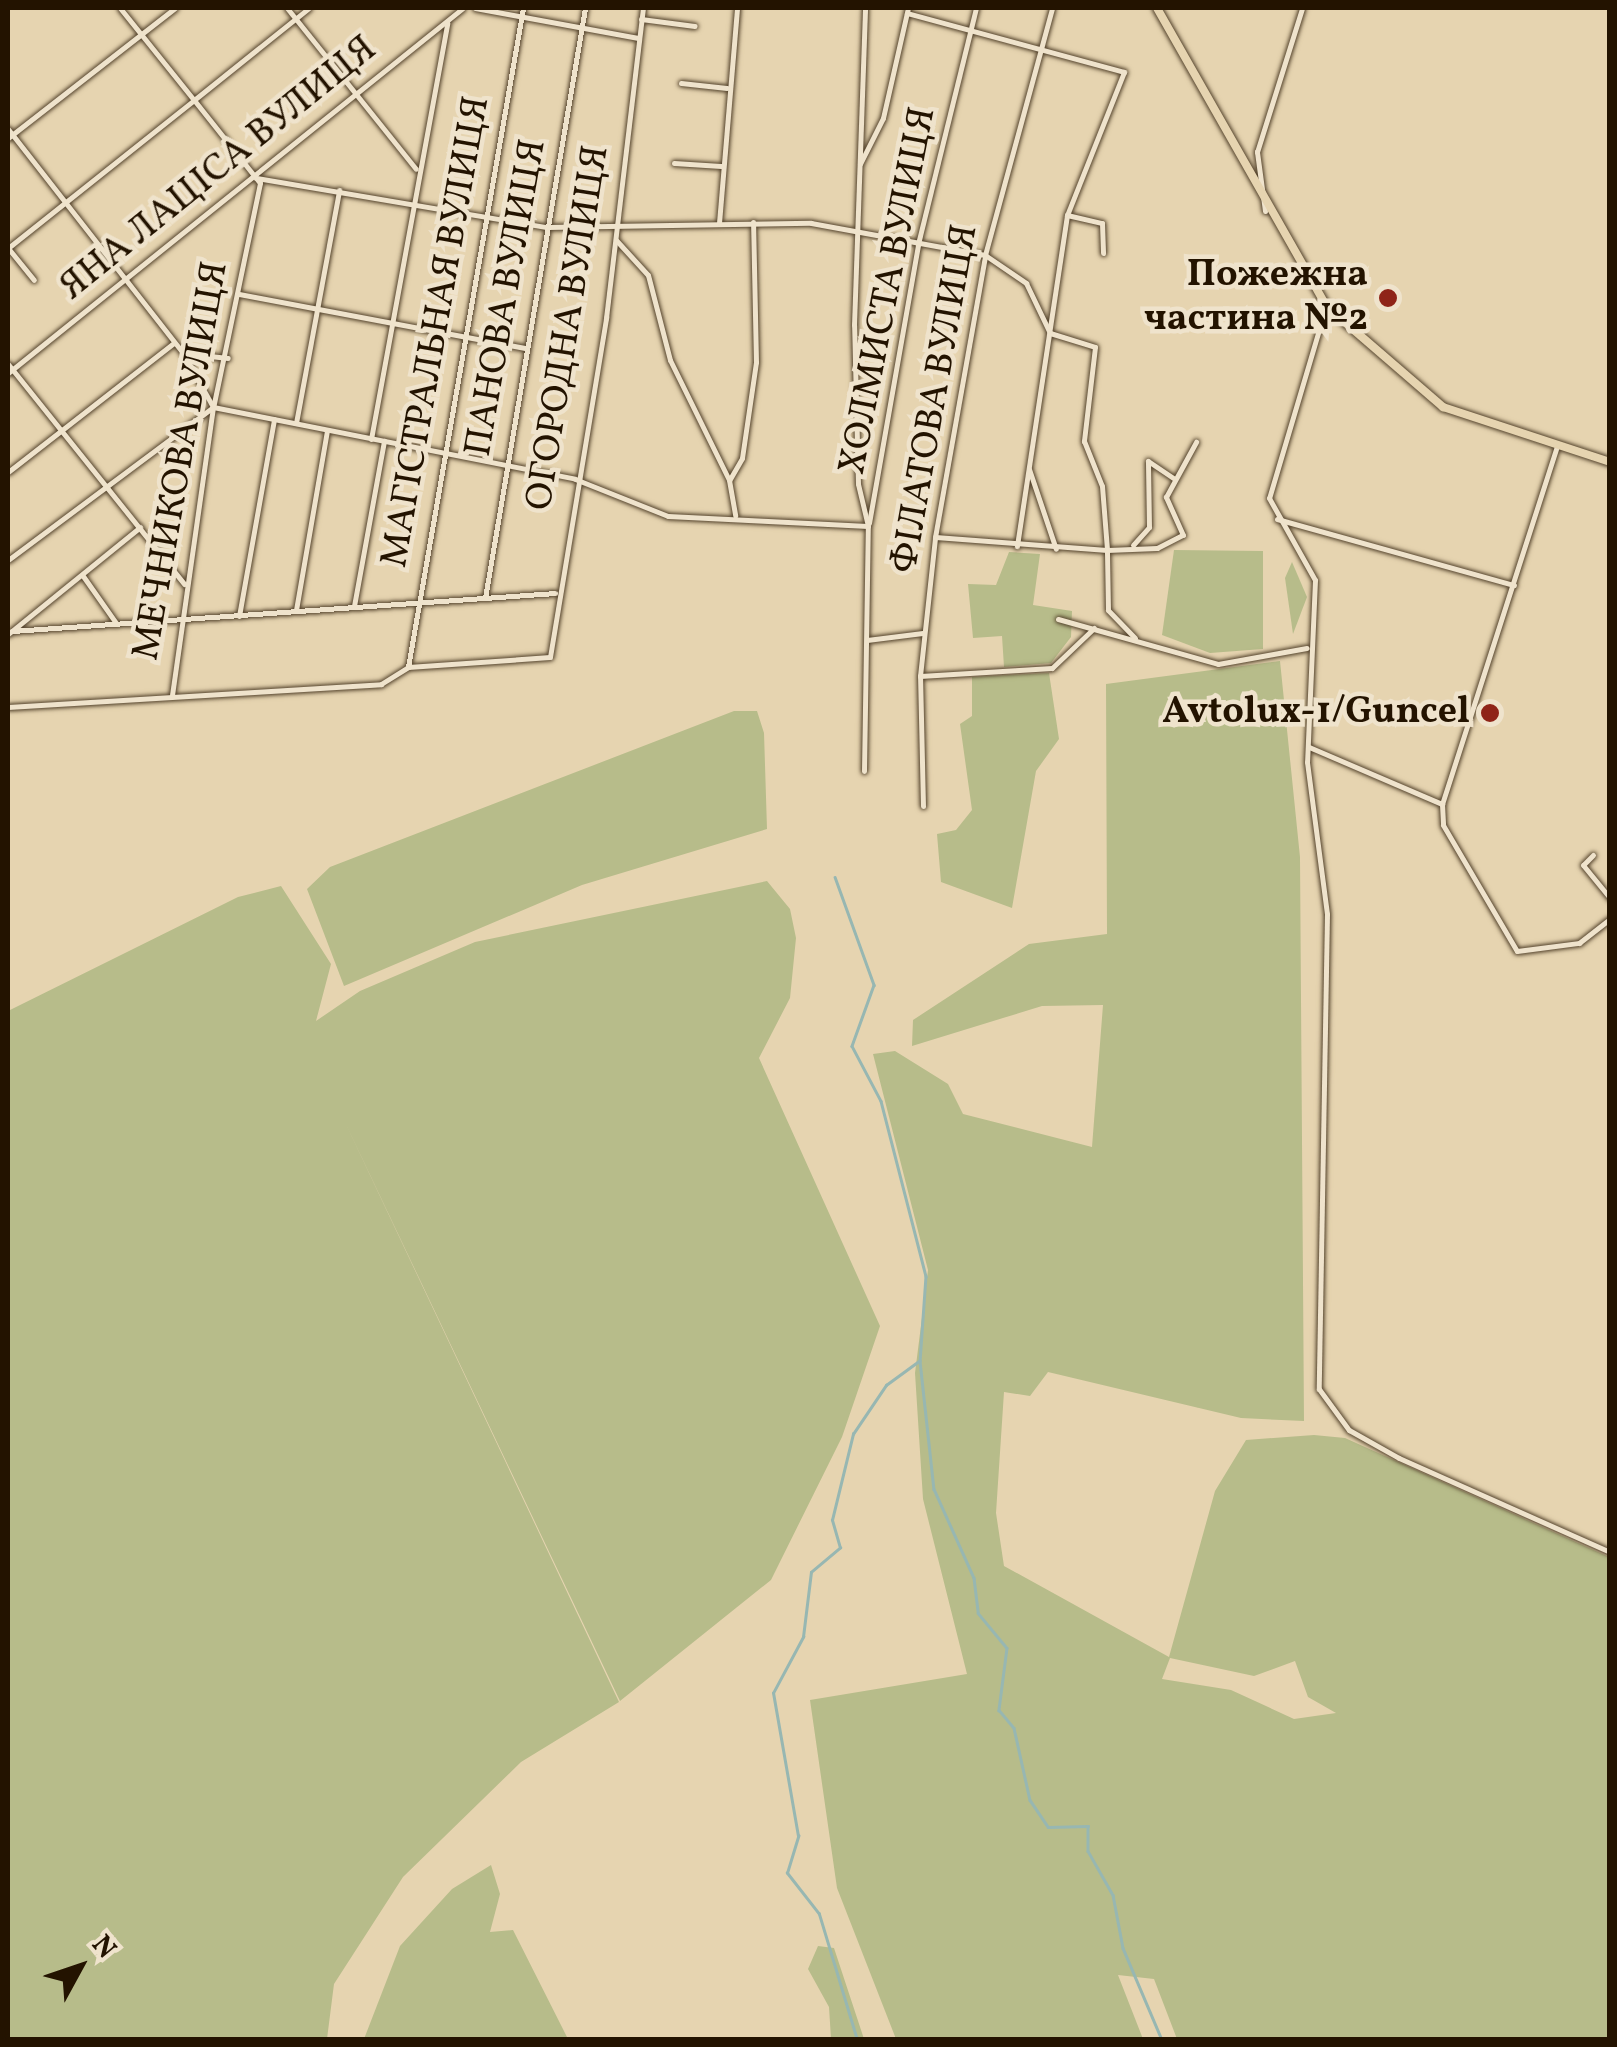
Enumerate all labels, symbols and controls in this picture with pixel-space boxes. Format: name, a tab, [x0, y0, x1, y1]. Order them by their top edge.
street label: ЯНА ЛАЦІСА ВУЛИЦЯ	[51, 27, 387, 311]
street label: МАГІСТРАЛЬНАЯ ВУЛИЦЯ	[373, 93, 501, 571]
street label: ХОЛМИСТА ВУЛИЦЯ	[831, 103, 947, 479]
street label: ПАНОВА ВУЛИЦЯ	[457, 136, 557, 460]
street label: ОГОРОДНА ВУЛИЦЯ	[518, 142, 620, 514]
street label: ФІЛАТОВА ВУЛИЦЯ	[883, 221, 989, 577]
place label: Пожежна частина №2	[1144, 253, 1368, 342]
street label: МЕЧНИКОВА ВУЛИЦЯ	[124, 258, 240, 664]
marker: Пожежна частина №2	[1377, 287, 1399, 309]
place label: Avtolux-1/Guncel	[1162, 690, 1470, 736]
marker: Avtolux-1/Guncel	[1479, 702, 1501, 724]
north arrow	[30, 1917, 130, 2017]
text: N	[82, 1927, 125, 1968]

